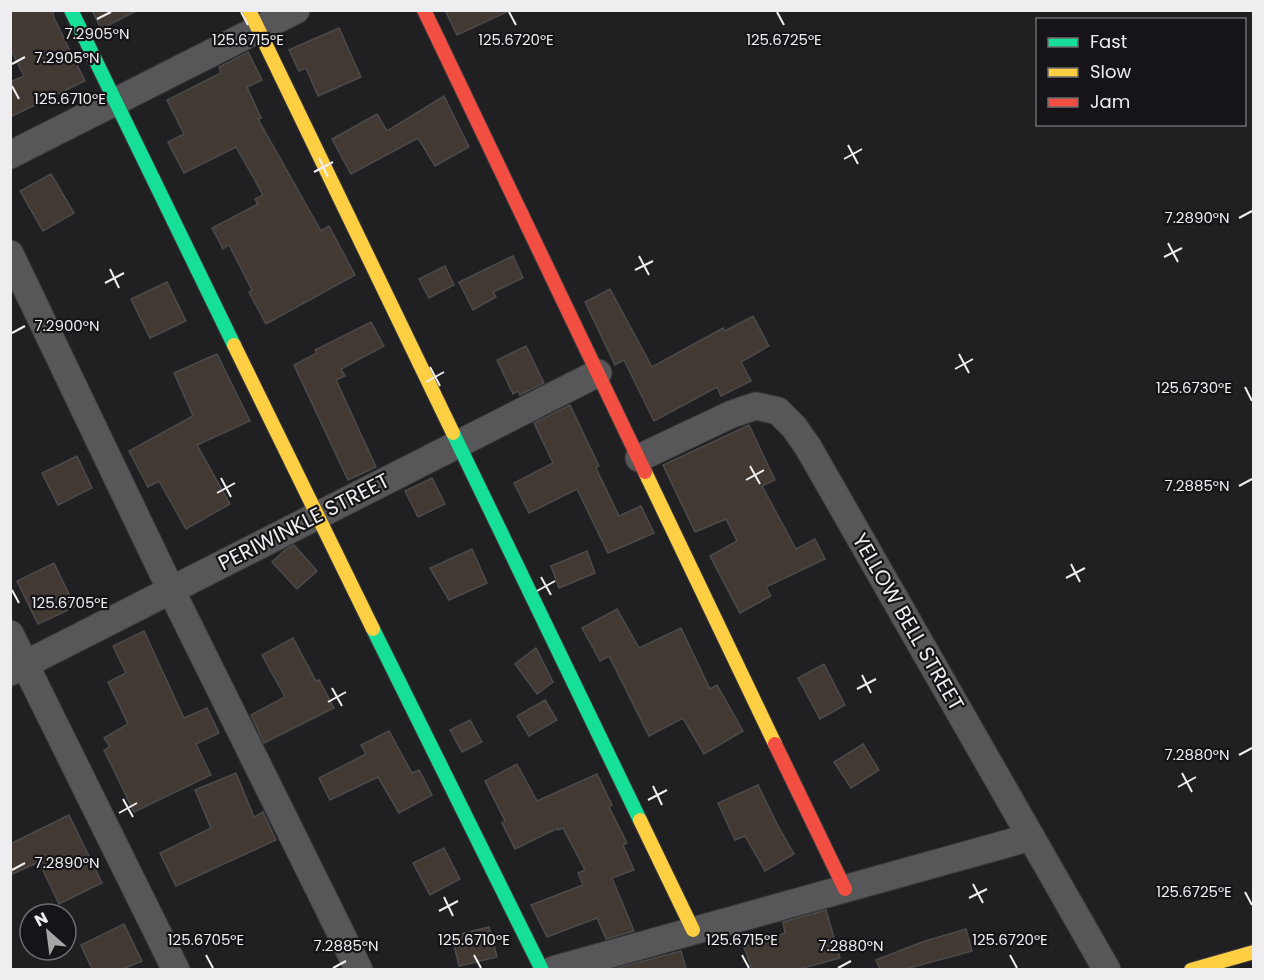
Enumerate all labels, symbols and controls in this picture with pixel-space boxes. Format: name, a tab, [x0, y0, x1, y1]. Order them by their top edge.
legend	[1036, 18, 1246, 126]
text: 7.2905°N	[65, 23, 129, 44]
text: 125.6715°E	[212, 29, 284, 50]
text: 125.6720°E	[478, 29, 554, 50]
text: 125.6725°E	[746, 29, 822, 50]
text: Fast	[1090, 29, 1127, 54]
text: 7.2905°N	[35, 47, 99, 68]
text: Slow	[1090, 59, 1132, 84]
text: 125.6710°E	[34, 88, 106, 109]
text: Jam	[1090, 89, 1130, 114]
text: 7.2890°N	[1165, 207, 1230, 228]
text: 7.2900°N	[35, 315, 99, 336]
text: 125.6730°E	[1156, 377, 1232, 398]
street label: PERIWINKLE STREET	[213, 466, 394, 577]
text: 7.2885°N	[1164, 475, 1230, 496]
street label: YELLOW BELL STREET	[846, 528, 971, 716]
text: 125.6705°E	[32, 592, 108, 613]
text: 7.2880°N	[1164, 744, 1230, 765]
text: 7.2890°N	[35, 852, 100, 873]
text: 125.6725°E	[1156, 881, 1232, 902]
north arrow	[18, 902, 78, 962]
text: N	[30, 906, 52, 932]
text: 125.6705°E	[168, 929, 244, 950]
text: 125.6710°E	[438, 929, 510, 950]
text: 125.6715°E	[706, 929, 778, 950]
text: 125.6720°E	[972, 929, 1048, 950]
text: 7.2885°N	[313, 935, 379, 956]
text: 7.2880°N	[818, 935, 884, 956]

